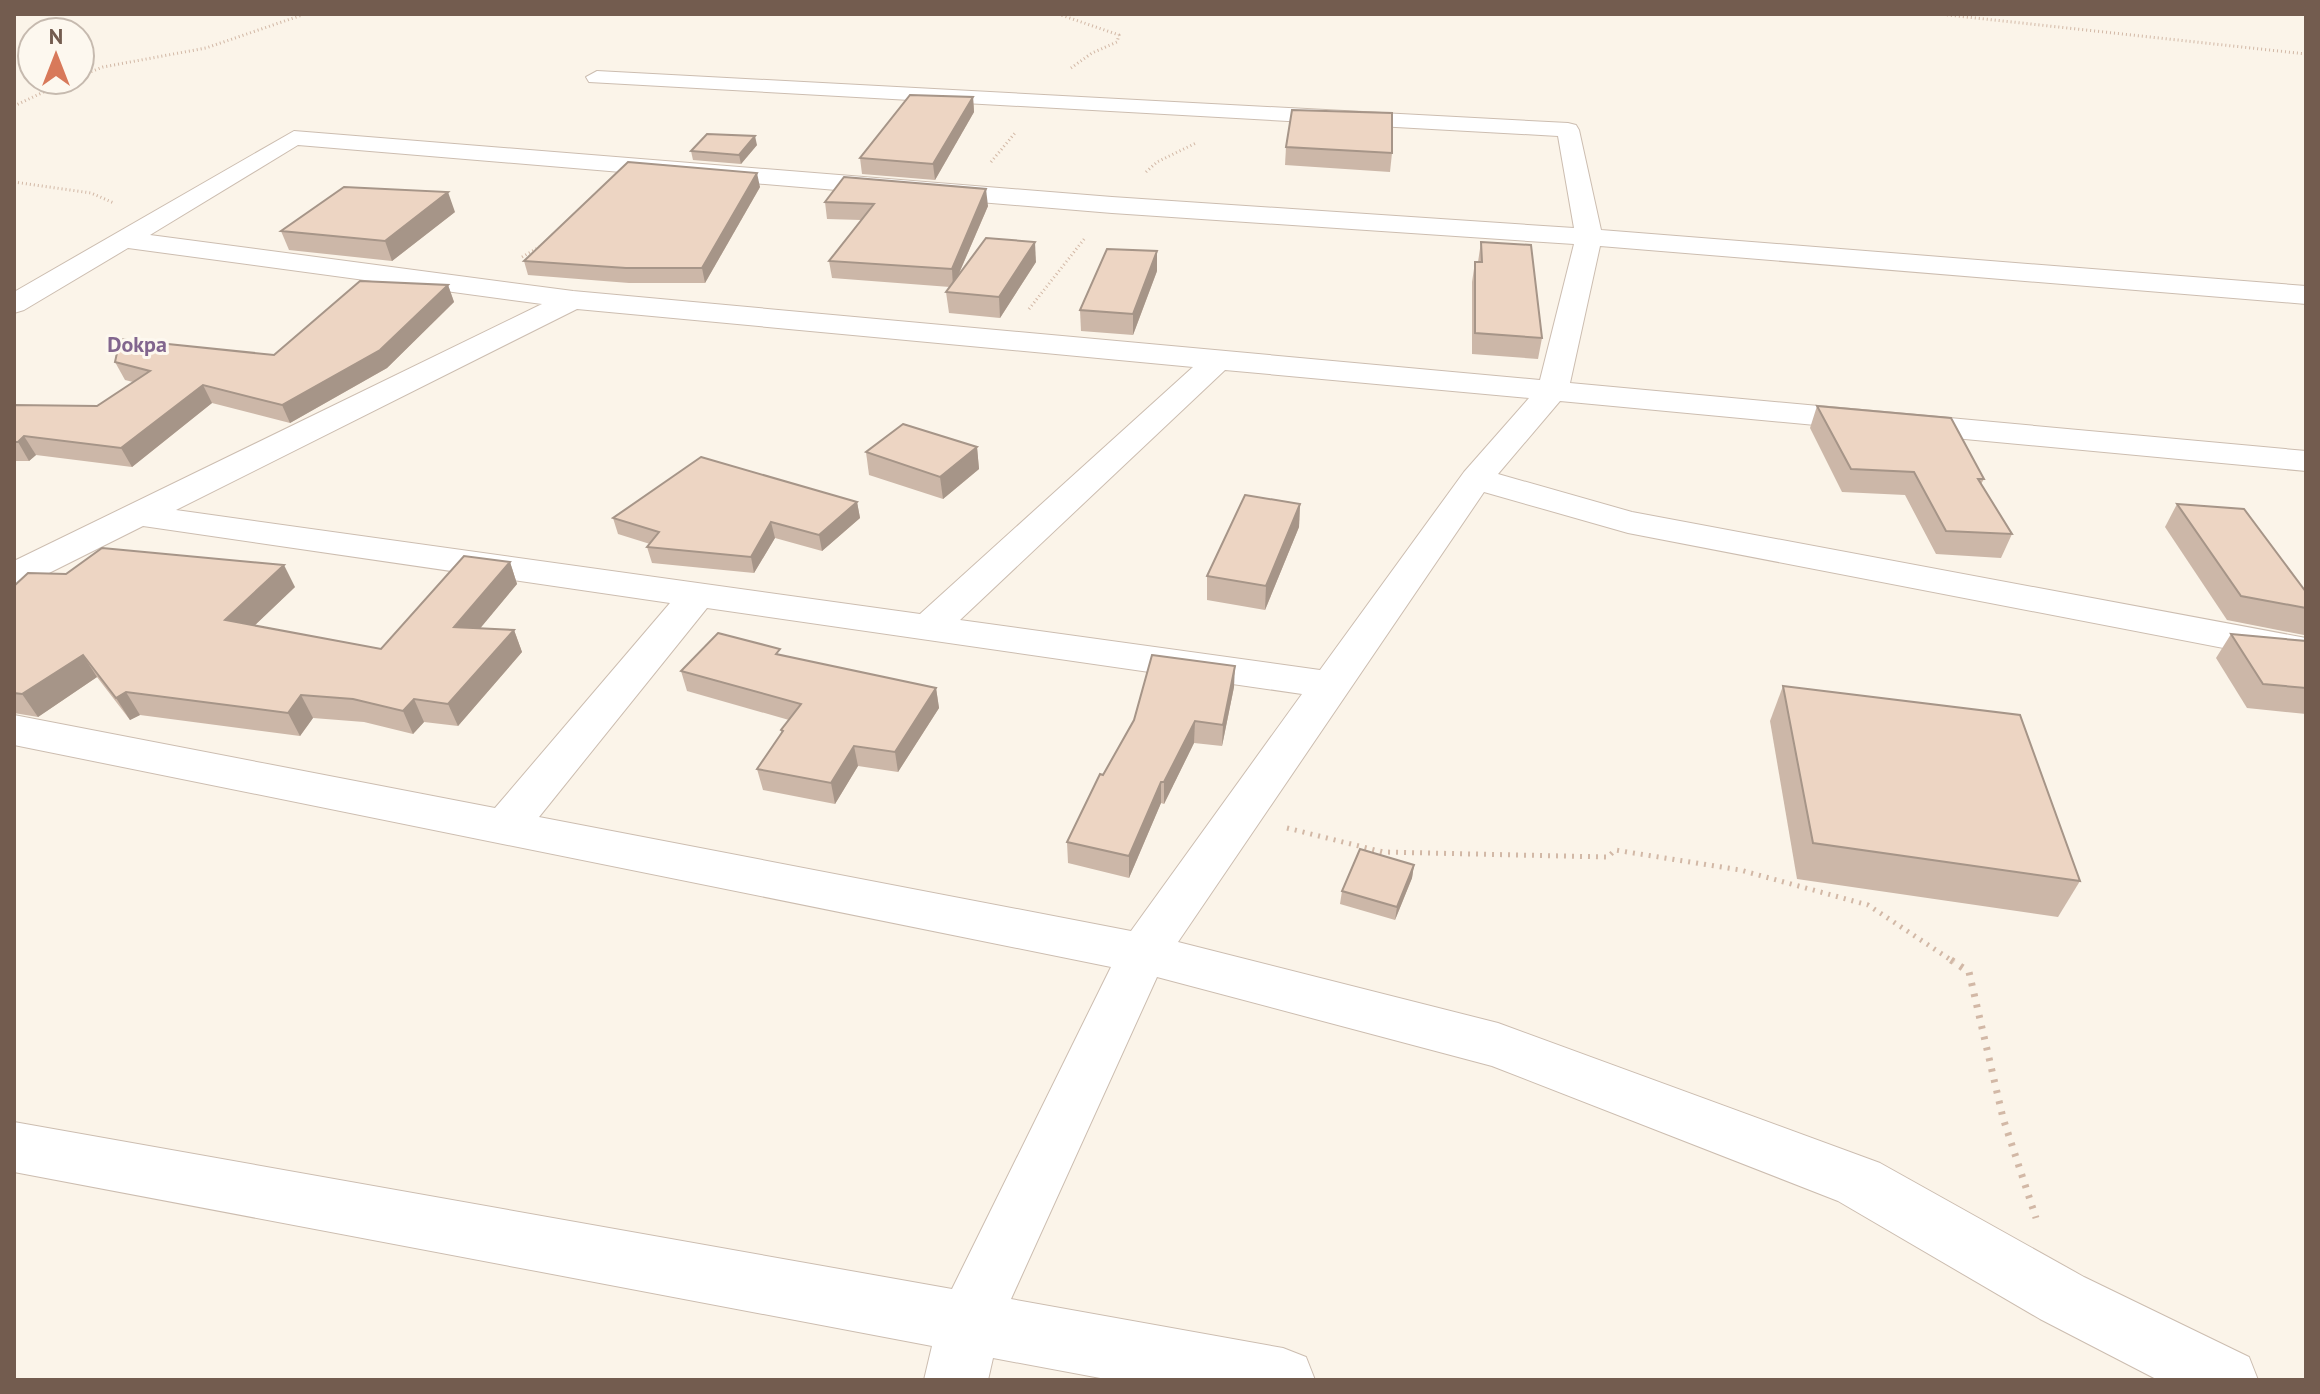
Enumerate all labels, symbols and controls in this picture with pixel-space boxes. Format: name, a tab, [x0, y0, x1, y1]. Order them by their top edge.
north arrow	[16, 16, 96, 96]
text: N	[49, 22, 63, 50]
district label: Dokpa	[107, 330, 167, 358]

